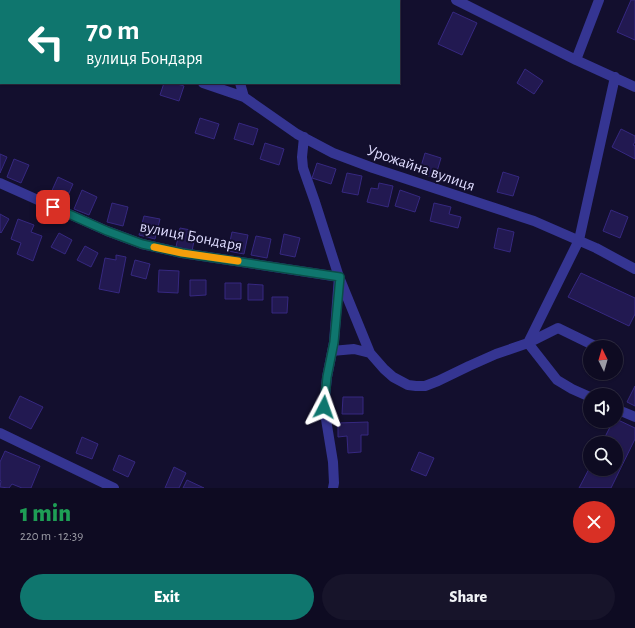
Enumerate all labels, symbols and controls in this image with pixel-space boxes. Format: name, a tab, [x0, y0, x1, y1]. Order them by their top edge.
icon: left	[20, 16, 72, 68]
text: 70 m	[86, 17, 140, 45]
text: вулиця Бондаря	[86, 50, 203, 68]
street label: Урожайна вулиця	[365, 142, 477, 195]
pin	[36, 190, 70, 224]
icon: arrive	[42, 196, 64, 218]
street label: вулиця Бондаря	[138, 218, 244, 255]
north arrow	[583, 340, 623, 380]
map controls	[583, 340, 623, 476]
position arrow	[303, 386, 345, 428]
button: sound	[583, 388, 623, 428]
button: search	[583, 436, 623, 476]
button: close	[573, 501, 615, 543]
text: 1 min	[20, 502, 71, 526]
text: 220 m · 12:39	[20, 530, 83, 543]
button: Exit	[20, 574, 314, 620]
button: Share	[322, 574, 615, 620]

